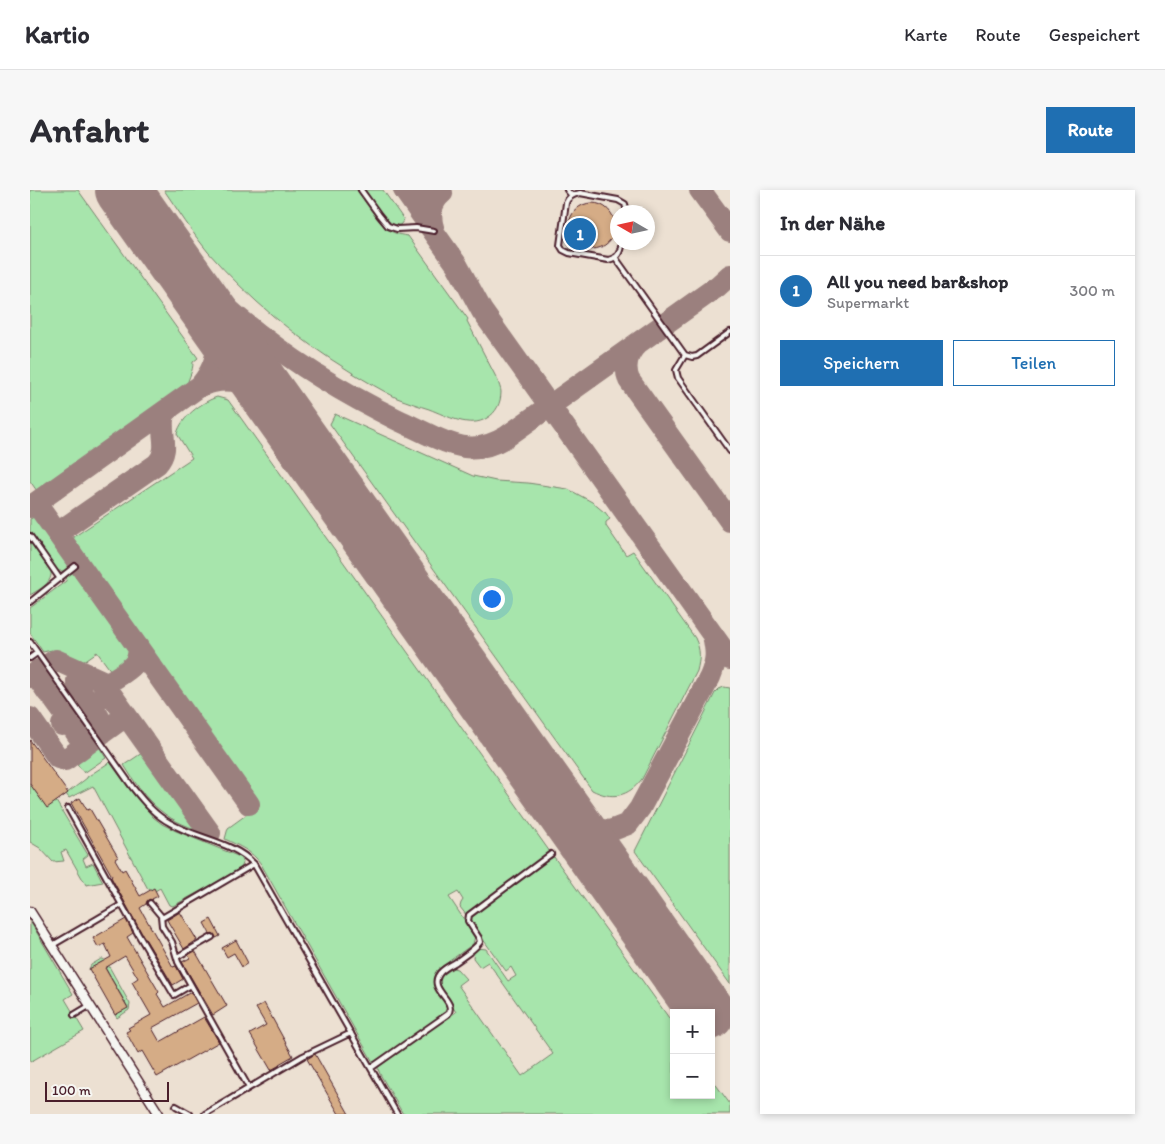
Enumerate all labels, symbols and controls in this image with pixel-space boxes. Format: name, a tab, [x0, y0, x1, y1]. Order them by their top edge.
text: Kartio	[25, 20, 90, 49]
text: Karte	[904, 24, 947, 46]
text: Route	[975, 24, 1021, 46]
text: Gespeichert	[1049, 24, 1140, 46]
button: Route	[1046, 107, 1135, 153]
text: Anfahrt	[30, 109, 149, 151]
north arrow	[610, 205, 655, 250]
text: In der Nähe	[780, 210, 885, 235]
pin: 1	[564, 215, 596, 253]
text: All you need bar&shop	[827, 270, 1008, 293]
text: 1	[792, 281, 800, 300]
text: 300 m	[1070, 281, 1115, 300]
text: Supermarkt	[827, 293, 909, 312]
button: Speichern	[780, 340, 943, 386]
button: Teilen	[953, 340, 1115, 386]
your location	[479, 586, 505, 612]
map controls	[670, 1009, 715, 1099]
button: +	[670, 1009, 715, 1054]
button: −	[670, 1054, 715, 1099]
scale bar	[45, 1079, 169, 1102]
text: 100 m	[52, 1082, 91, 1099]

